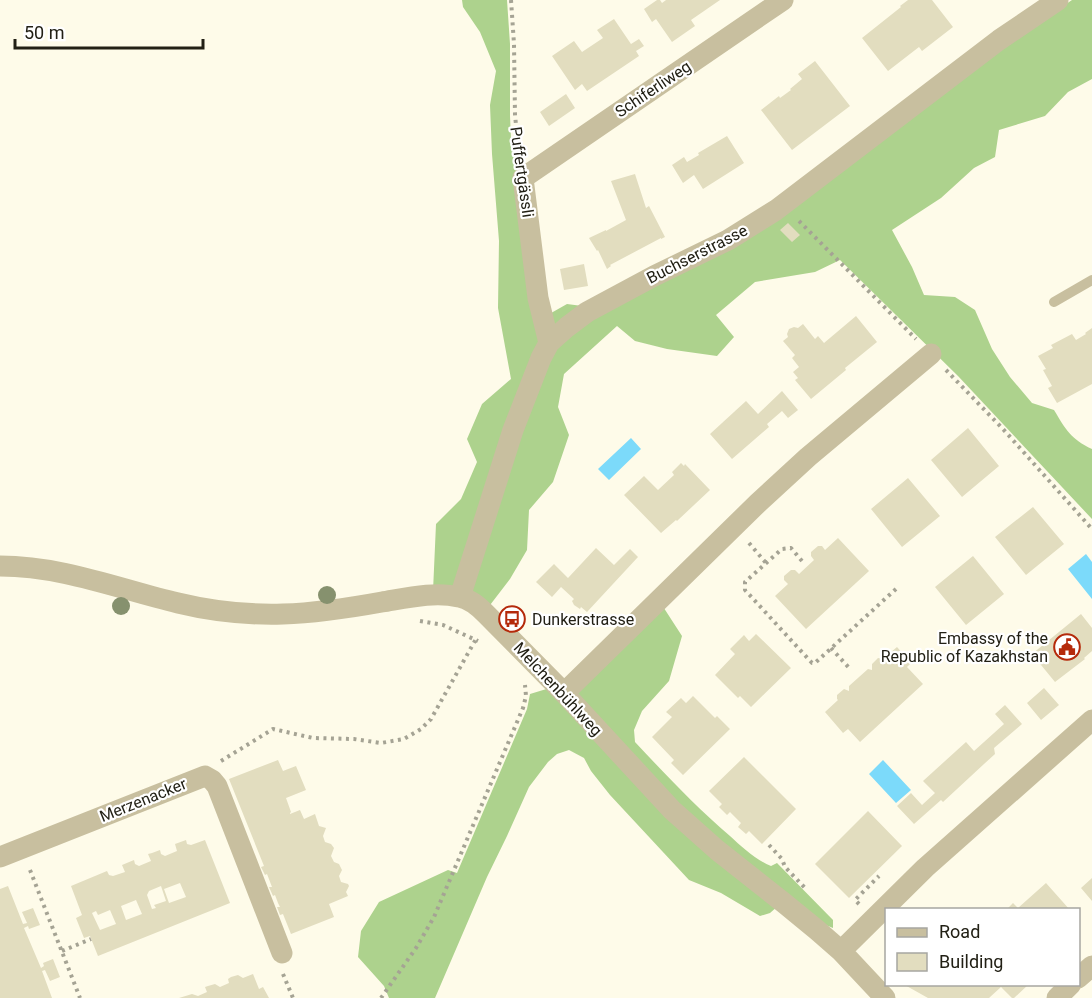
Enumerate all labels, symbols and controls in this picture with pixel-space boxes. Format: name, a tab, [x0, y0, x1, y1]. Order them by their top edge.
scale bar	[15, 12, 202, 50]
text: 50 m	[24, 22, 64, 43]
street label: Schiferliweg	[612, 57, 694, 121]
street label: Puffertgässli	[506, 125, 538, 219]
street label: Buchserstrasse	[643, 220, 751, 288]
bus stop icon: Dunkerstrasse	[497, 604, 527, 634]
place label: Dunkerstrasse	[532, 610, 634, 629]
place label: Embassy of the Republic of Kazakhstan	[881, 629, 1048, 666]
public building icon: Embassy of the Republic of Kazakhstan	[1052, 632, 1082, 662]
street label: Melchenbühlweg	[510, 638, 606, 740]
street label: Merzenacker	[97, 774, 190, 826]
legend	[885, 908, 1080, 986]
text: Road	[939, 921, 980, 942]
text: Building	[939, 951, 1003, 972]

